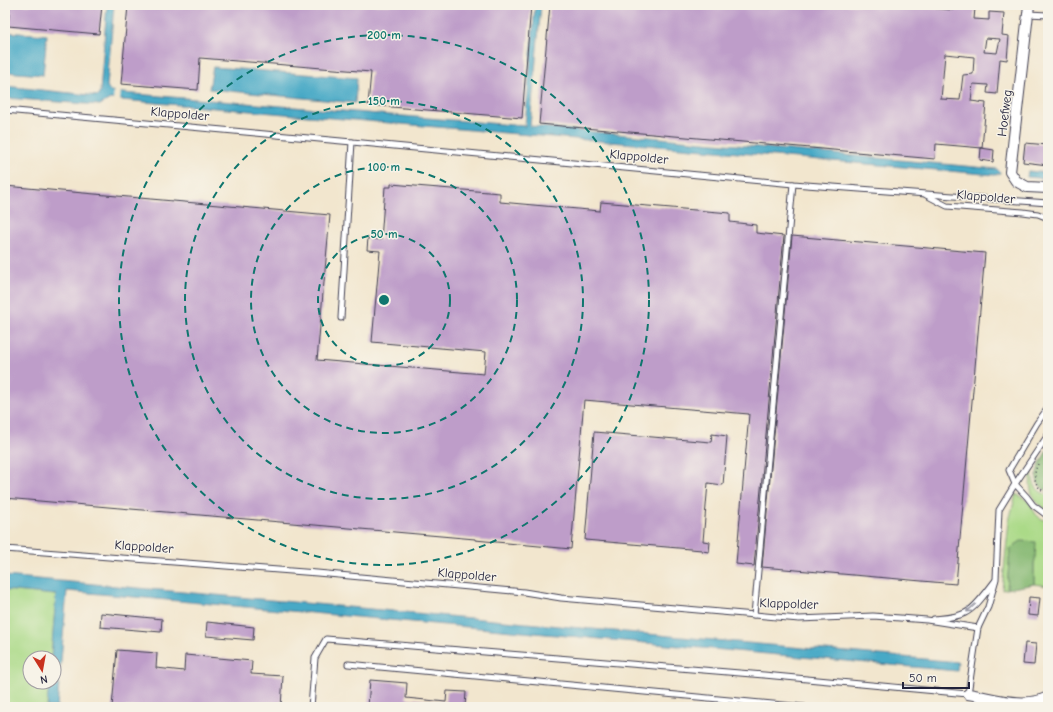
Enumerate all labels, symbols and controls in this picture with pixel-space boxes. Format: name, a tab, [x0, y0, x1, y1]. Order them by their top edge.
text: 200 m	[367, 28, 401, 42]
street label: Hoefweg	[994, 89, 1015, 137]
text: 150 m	[368, 94, 400, 108]
street label: Klappolder	[150, 103, 211, 124]
street label: Klappolder	[609, 146, 670, 167]
text: 100 m	[368, 160, 400, 174]
street label: Klappolder	[956, 186, 1017, 207]
text: 50 m	[370, 227, 398, 241]
centre of rings	[377, 293, 391, 307]
street label: Klappolder	[114, 537, 175, 556]
street label: Klappolder	[437, 564, 498, 585]
street label: Klappolder	[759, 595, 820, 612]
one-way arrow	[966, 603, 976, 613]
north arrow	[22, 650, 62, 690]
scale bar	[903, 664, 969, 690]
text: 50 m	[909, 671, 937, 685]
text: N	[39, 672, 49, 686]

